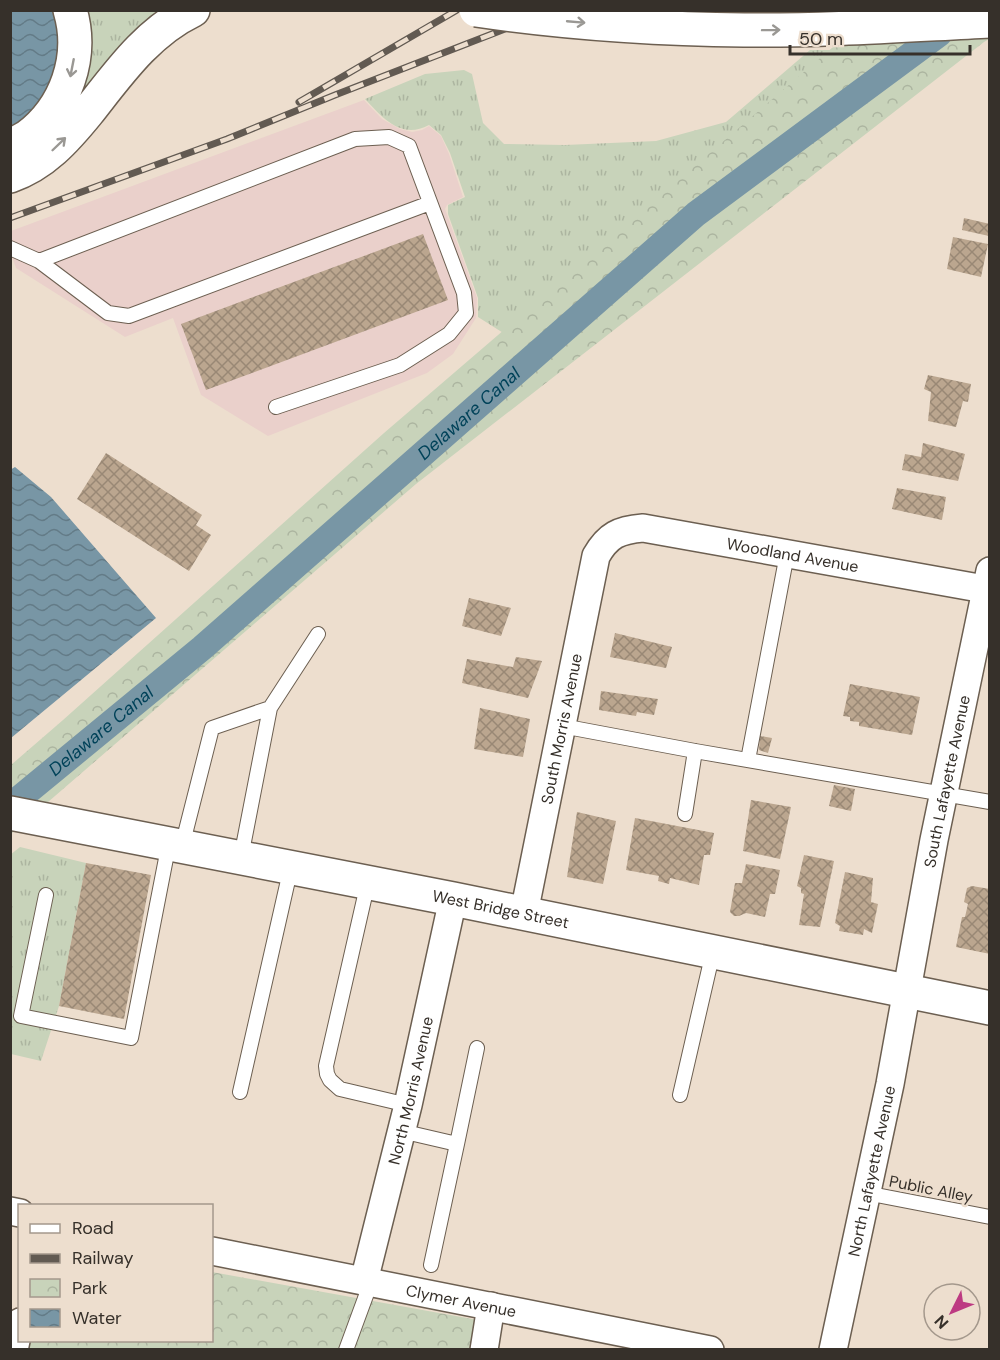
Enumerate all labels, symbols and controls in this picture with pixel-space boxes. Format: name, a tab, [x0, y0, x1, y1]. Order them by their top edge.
one-way arrow	[566, 17, 586, 28]
scale bar	[790, 18, 970, 56]
one-way arrow	[761, 24, 780, 35]
text: 50 m	[799, 27, 843, 51]
one-way arrow	[65, 58, 77, 77]
one-way arrow	[51, 138, 66, 152]
water label: Delaware Canal	[412, 361, 526, 465]
street label: Woodland Avenue	[725, 533, 860, 577]
street label: South Morris Avenue	[536, 652, 587, 806]
water label: Delaware Canal	[44, 680, 159, 781]
street label: South Lafayette Avenue	[919, 693, 974, 869]
street label: West Bridge Street	[431, 885, 571, 933]
street label: North Morris Avenue	[383, 1014, 438, 1167]
street label: North Lafayette Avenue	[843, 1084, 900, 1258]
street label: Public Alley	[887, 1171, 975, 1207]
legend	[18, 1204, 213, 1342]
text: Road	[72, 1216, 114, 1240]
text: Railway	[72, 1246, 134, 1270]
text: Park	[72, 1276, 108, 1300]
street label: Clymer Avenue	[404, 1279, 518, 1322]
north arrow	[922, 1282, 982, 1342]
text: Water	[72, 1306, 122, 1330]
text: N	[930, 1310, 953, 1333]

